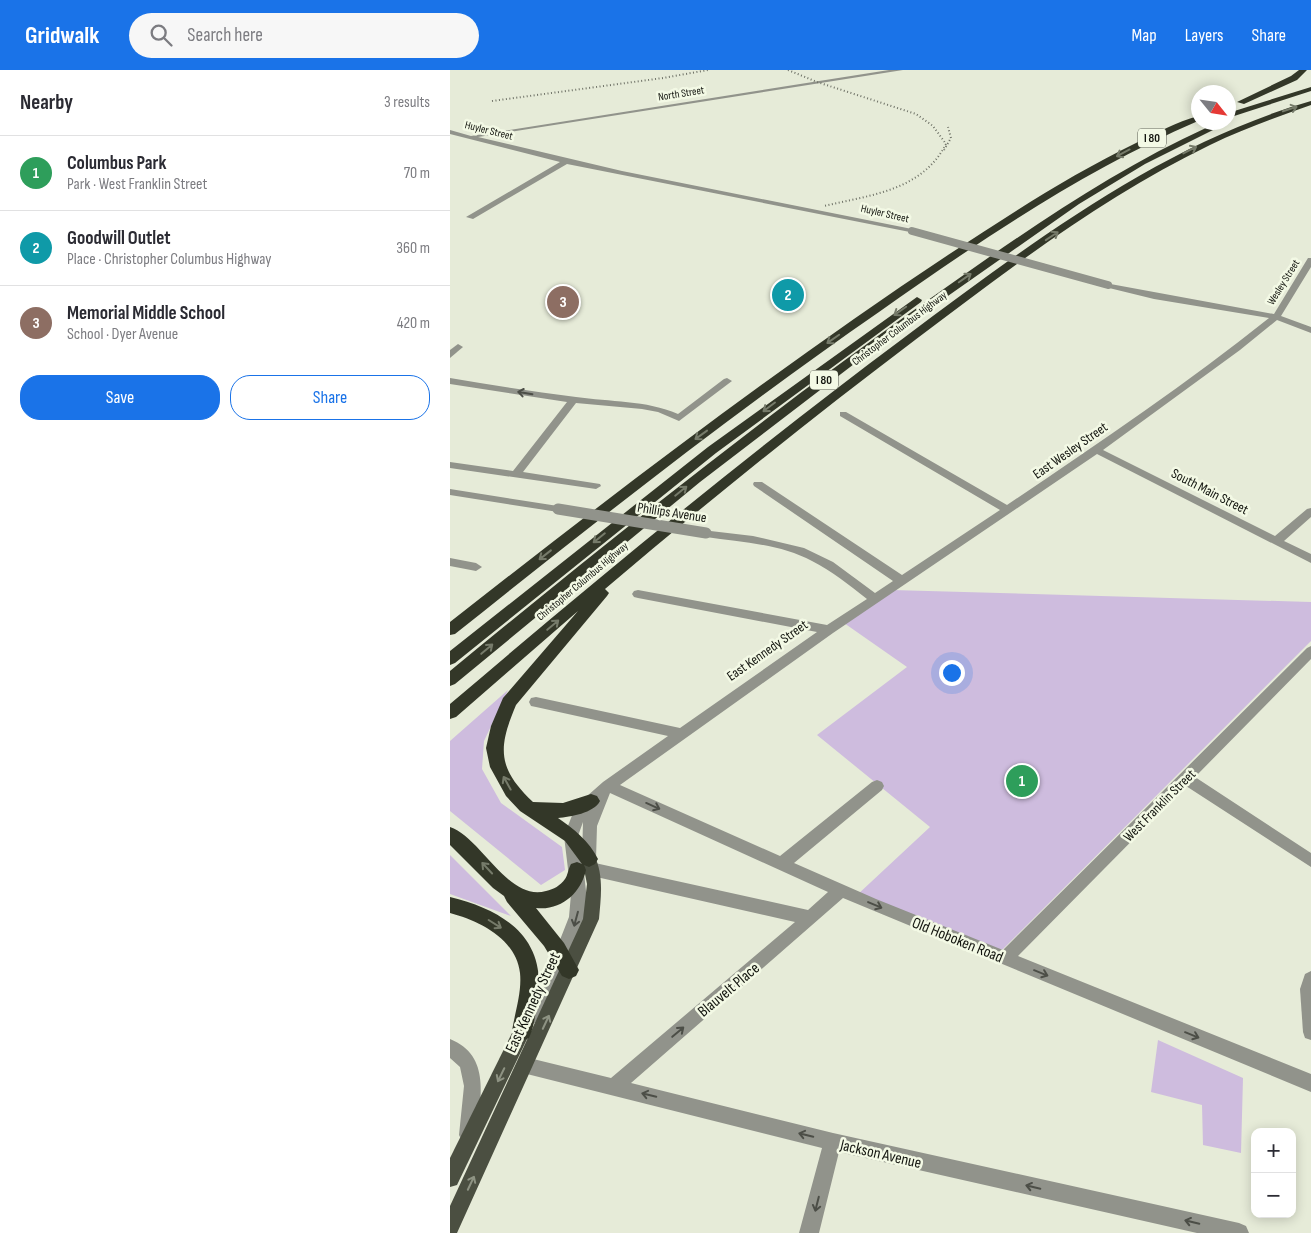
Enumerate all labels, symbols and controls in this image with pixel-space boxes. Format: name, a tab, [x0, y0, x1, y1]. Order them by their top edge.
search box	[129, 13, 479, 58]
text: Gridwalk	[25, 21, 99, 50]
icon: search	[147, 21, 175, 49]
text: Search here	[187, 24, 263, 47]
text: Map	[1132, 25, 1157, 46]
text: Layers	[1185, 25, 1224, 46]
text: Share	[1252, 25, 1286, 46]
street label: North Street	[657, 83, 706, 104]
north arrow	[1191, 85, 1236, 130]
text: Nearby	[20, 90, 73, 115]
text: 3 results	[384, 93, 430, 112]
one-way arrow	[1282, 104, 1298, 114]
street label: Huyler Street	[464, 118, 515, 143]
road number: I 80	[1138, 128, 1166, 148]
one-way arrow	[1182, 145, 1197, 154]
one-way arrow	[1115, 148, 1130, 158]
text: Columbus Park	[67, 152, 167, 175]
text: 1	[33, 164, 39, 183]
text: 70 m	[404, 164, 430, 183]
text: Park · West Franklin Street	[67, 175, 207, 194]
street label: Huyler Street	[860, 202, 911, 225]
text: Goodwill Outlet	[67, 227, 171, 250]
one-way arrow	[1045, 231, 1059, 241]
text: 2	[32, 239, 40, 258]
text: 360 m	[396, 239, 430, 258]
text: Place · Christopher Columbus Highway	[67, 250, 271, 269]
street label: Wesley Street	[1264, 257, 1303, 307]
one-way arrow	[958, 273, 972, 283]
pin: 2	[772, 276, 804, 314]
pin: 3	[547, 283, 579, 321]
street label: Christopher Columbus Highway	[849, 288, 950, 368]
text: Memorial Middle School	[67, 302, 225, 325]
one-way arrow	[894, 306, 908, 316]
text: 3	[32, 314, 40, 333]
text: 420 m	[397, 314, 430, 333]
text: School · Dyer Avenue	[67, 325, 178, 344]
one-way arrow	[826, 334, 840, 344]
road number: I 80	[810, 370, 838, 390]
button: Save	[20, 375, 220, 420]
button: Share	[230, 375, 430, 420]
one-way arrow	[517, 387, 533, 397]
one-way arrow	[762, 402, 776, 412]
street label: East Wesley Street	[1030, 418, 1111, 482]
one-way arrow	[694, 430, 708, 440]
street label: South Main Street	[1168, 465, 1251, 518]
one-way arrow	[674, 485, 687, 496]
street label: Phillips Avenue	[636, 499, 708, 526]
one-way arrow	[593, 533, 606, 544]
street label: Christopher Columbus Highway	[534, 539, 631, 623]
one-way arrow	[538, 550, 552, 560]
street label: East Kennedy Street	[724, 616, 811, 685]
one-way arrow	[547, 619, 560, 630]
one-way arrow	[481, 643, 494, 654]
your location	[939, 660, 965, 686]
pin: 1	[1006, 762, 1038, 800]
street label: West Franklin Street	[1120, 766, 1199, 845]
one-way arrow	[502, 776, 512, 791]
one-way arrow	[645, 801, 660, 811]
one-way arrow	[481, 862, 493, 874]
one-way arrow	[867, 901, 882, 910]
one-way arrow	[571, 910, 580, 926]
street label: Old Hoboken Road	[909, 914, 1006, 967]
one-way arrow	[487, 919, 501, 929]
street label: East Kennedy Street	[502, 949, 565, 1056]
street label: Blauvelt Place	[694, 959, 764, 1021]
one-way arrow	[1033, 969, 1049, 978]
one-way arrow	[541, 1015, 551, 1030]
one-way arrow	[671, 1027, 684, 1038]
one-way arrow	[1184, 1030, 1199, 1040]
one-way arrow	[495, 1067, 505, 1082]
one-way arrow	[641, 1090, 657, 1100]
map controls	[1251, 1128, 1296, 1218]
button: +	[1251, 1128, 1296, 1173]
one-way arrow	[799, 1130, 815, 1140]
street label: Jackson Avenue	[837, 1136, 923, 1173]
button: −	[1251, 1173, 1296, 1218]
one-way arrow	[466, 1176, 476, 1191]
one-way arrow	[1026, 1182, 1042, 1191]
one-way arrow	[812, 1196, 821, 1212]
one-way arrow	[1184, 1217, 1200, 1226]

